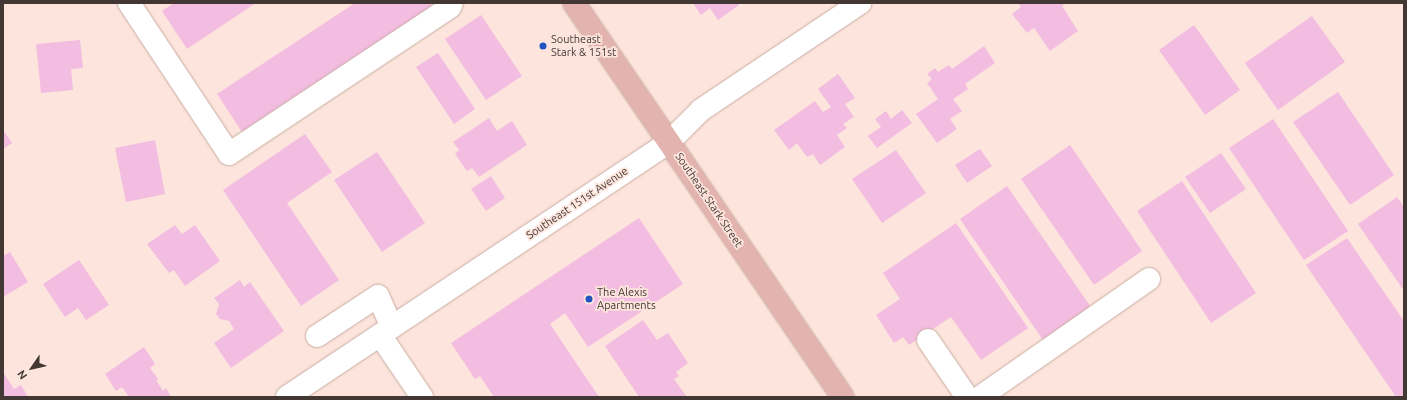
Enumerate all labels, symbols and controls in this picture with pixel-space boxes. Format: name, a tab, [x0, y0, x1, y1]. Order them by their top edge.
place label: Southeast Stark & 151st	[551, 33, 616, 59]
marker: Southeast Stark & 151st	[538, 41, 548, 51]
street label: Southeast Stark Street	[672, 150, 746, 250]
street label: Southeast 151st Avenue	[524, 164, 630, 242]
place label: The Alexis Apartments	[597, 286, 656, 312]
marker: The Alexis Apartments	[584, 294, 594, 304]
north arrow	[12, 348, 52, 388]
text: N	[15, 368, 29, 381]

